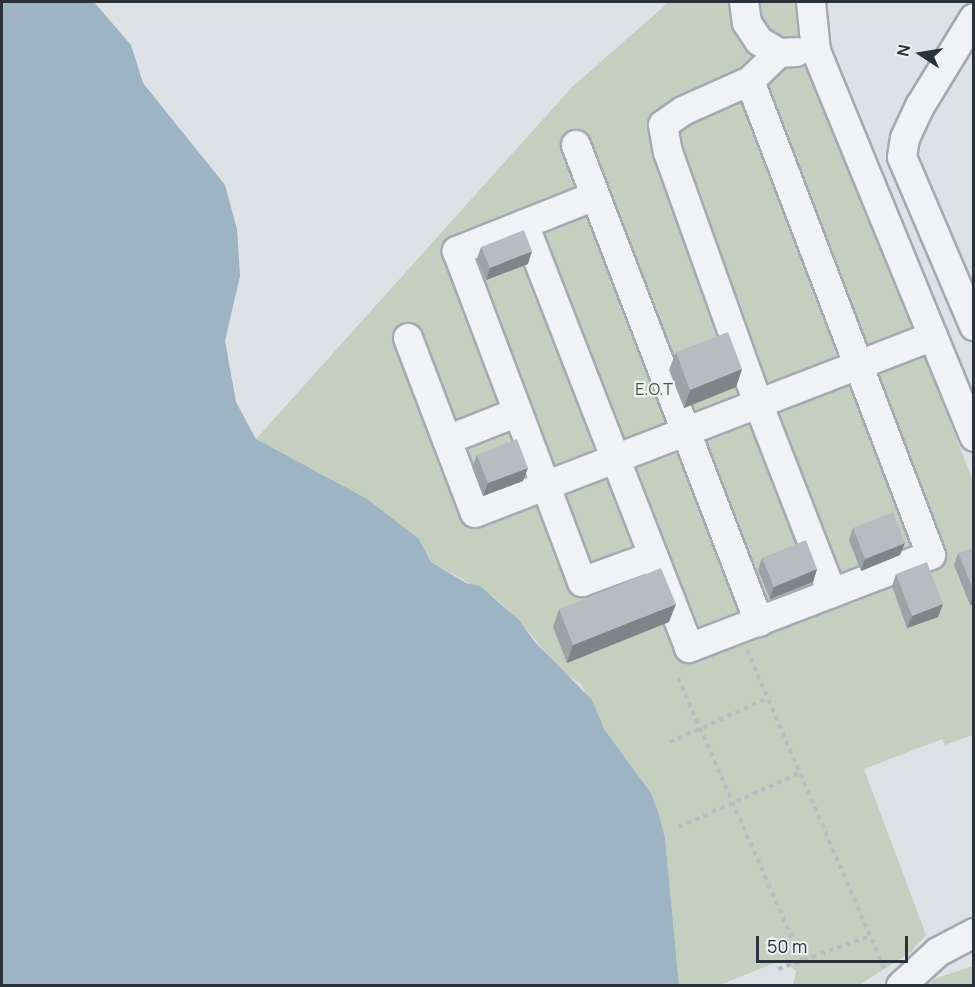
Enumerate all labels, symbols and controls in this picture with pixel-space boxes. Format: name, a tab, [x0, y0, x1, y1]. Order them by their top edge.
north arrow	[891, 24, 951, 84]
text: N	[891, 42, 915, 58]
park label: E.O.T	[635, 379, 673, 399]
scale bar	[759, 924, 910, 962]
text: 50 m	[767, 934, 807, 958]

